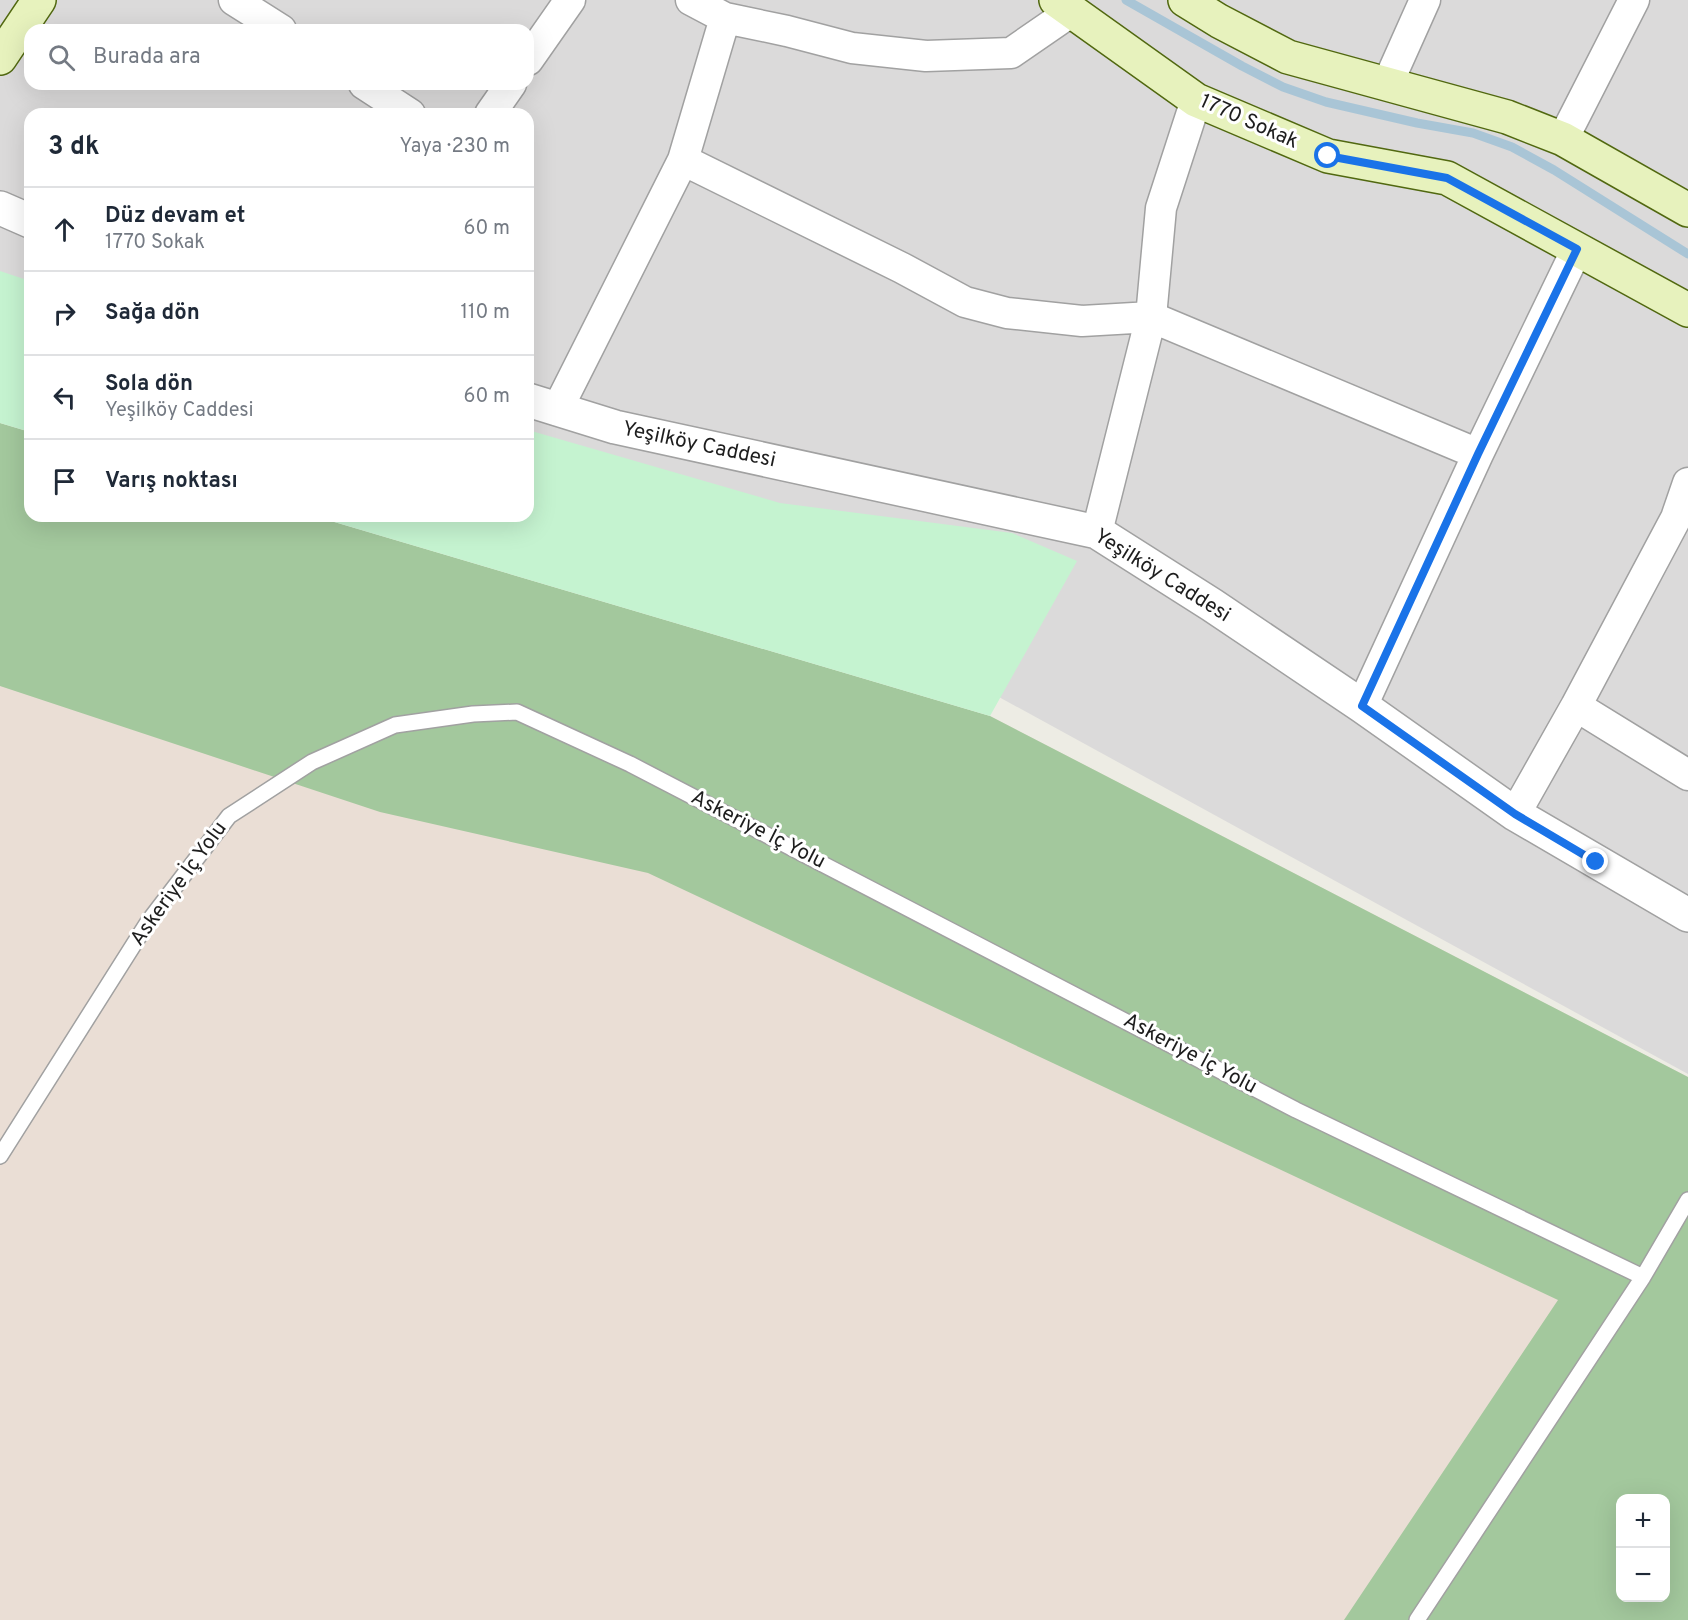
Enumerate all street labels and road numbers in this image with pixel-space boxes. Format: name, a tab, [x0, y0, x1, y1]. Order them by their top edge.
street label: 1770 Sokak	[1196, 88, 1302, 156]
street label: Yeşilköy Caddesi	[620, 416, 778, 474]
street label: Yeşilköy Caddesi	[1089, 523, 1235, 629]
street label: Askeriye İç Yolu	[686, 784, 830, 876]
street label: Askeriye İç Yolu	[125, 816, 233, 952]
street label: Askeriye İç Yolu	[1118, 1007, 1262, 1101]

